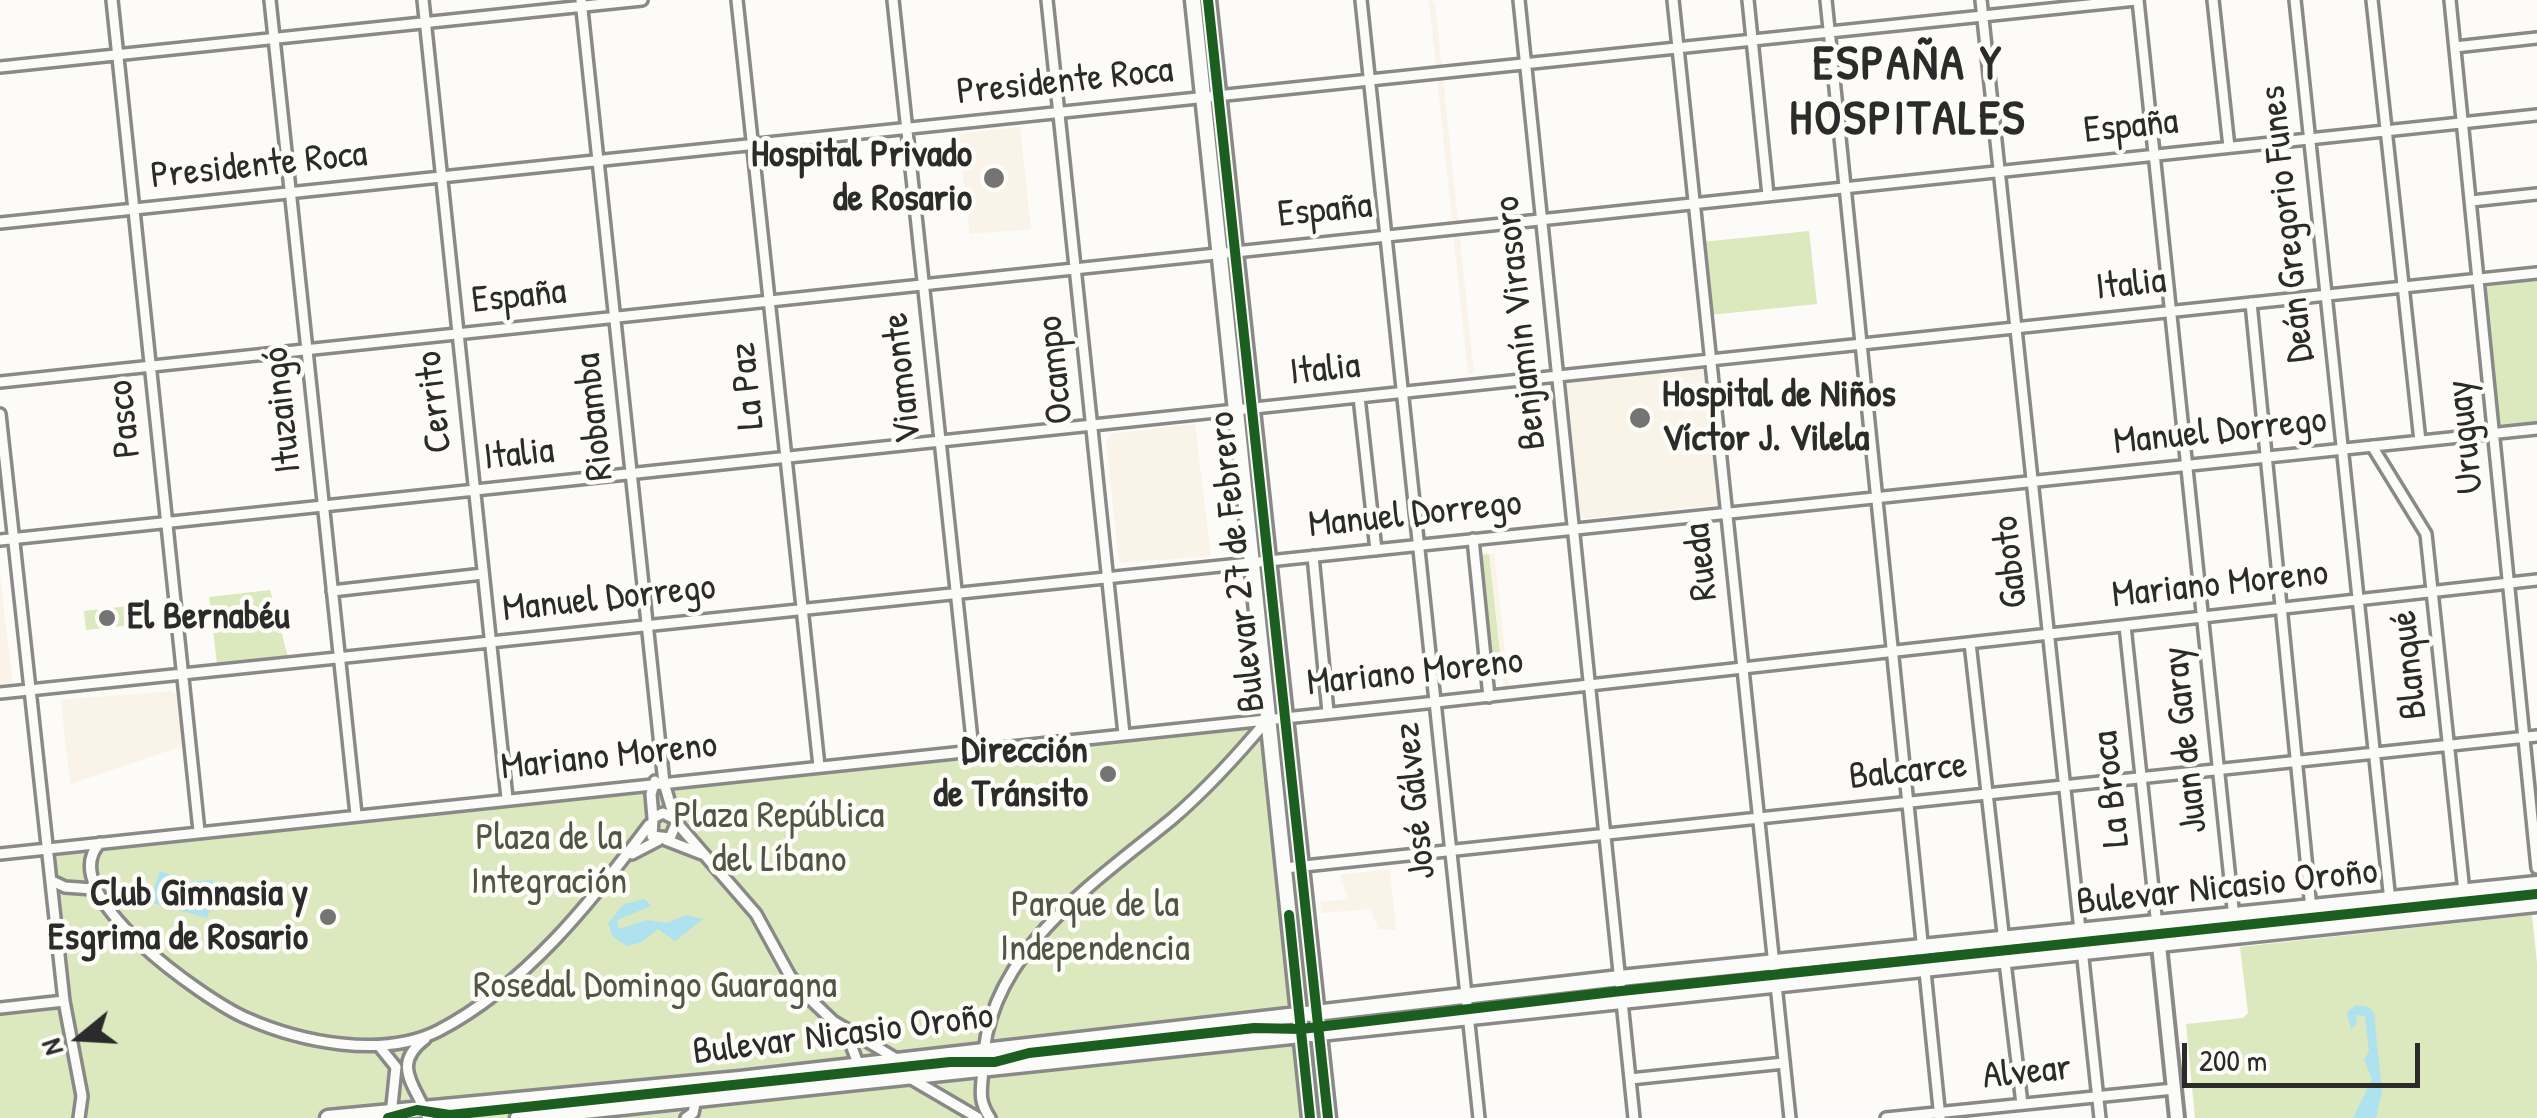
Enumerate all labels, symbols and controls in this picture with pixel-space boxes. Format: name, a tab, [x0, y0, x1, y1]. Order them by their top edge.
district label: ESPAÑA Y HOSPITALES	[1789, 37, 2027, 150]
street label: Presidente Roca	[954, 48, 1176, 116]
street label: Deán Gregorio Funes	[2251, 83, 2325, 365]
street label: España	[2082, 99, 2180, 155]
street label: Presidente Roca	[148, 132, 370, 200]
place label: Hospital Privado de Rosario	[751, 133, 972, 222]
marker: Hospital Privado de Rosario	[981, 165, 1007, 191]
street label: España	[1276, 183, 1374, 239]
street label: Benjamín Virasoro	[1485, 194, 1557, 452]
street label: Italia	[2094, 259, 2168, 311]
street label: España	[470, 269, 568, 325]
street label: Viamonte	[873, 310, 933, 446]
street label: Ocampo	[1028, 314, 1084, 426]
street label: La Paz	[721, 340, 775, 432]
street label: Italia	[1288, 344, 1362, 396]
street label: Ituzaingó	[254, 345, 312, 475]
street label: Cerrito	[407, 349, 463, 455]
street label: Riobamba	[566, 351, 624, 483]
place label: Hospital de Niños Víctor J. Vilela	[1662, 373, 1896, 462]
street label: Pasco	[98, 378, 152, 460]
street label: Uruguay	[2437, 378, 2495, 496]
street label: Manuel Dorrego	[2111, 398, 2329, 466]
marker: Hospital de Niños Víctor J. Vilela	[1627, 405, 1653, 431]
street label: Bulevar 27 de Febrero	[1200, 409, 1276, 715]
street label: Italia	[482, 429, 556, 481]
street label: Manuel Dorrego	[1306, 481, 1524, 549]
street label: Gaboto	[1983, 514, 2039, 610]
street label: Rueda	[1675, 521, 1729, 603]
street label: Mariano Moreno	[2110, 551, 2330, 619]
street label: Manuel Dorrego	[500, 565, 718, 633]
place label: El Bernabéu	[127, 595, 290, 641]
marker: El Bernabéu	[96, 607, 118, 629]
street label: Blanqué	[2382, 608, 2438, 722]
street label: Mariano Moreno	[1305, 639, 1525, 707]
street label: Juan de Garay	[2154, 644, 2218, 836]
street label: José Gálvez	[1385, 720, 1447, 882]
street label: Mariano Moreno	[499, 723, 719, 791]
place label: Dirección de Tránsito	[933, 729, 1088, 818]
street label: La Broca	[2083, 729, 2141, 849]
street label: Balcarce	[1847, 743, 1969, 801]
marker: Dirección de Tránsito	[1097, 763, 1119, 785]
park label: Plaza República del Líbano	[674, 794, 884, 884]
park label: Plaza de la Integración	[471, 816, 627, 906]
street label: Bulevar Nicasio Oroño	[2074, 850, 2380, 926]
place label: Club Gimnasia y Esgrima de Rosario	[48, 872, 308, 962]
park label: Parque de la Independencia	[1000, 883, 1190, 972]
marker: Club Gimnasia y Esgrima de Rosario	[317, 906, 339, 928]
park label: Rosedal Domingo Guaragna	[473, 964, 837, 1010]
north arrow	[30, 988, 130, 1088]
street label: Bulevar Nicasio Oroño	[690, 994, 996, 1076]
scale bar	[2187, 1023, 2424, 1085]
text: N	[31, 1034, 72, 1060]
text: 200 m	[2199, 1040, 2267, 1080]
street label: Alvear	[1981, 1046, 2073, 1100]

